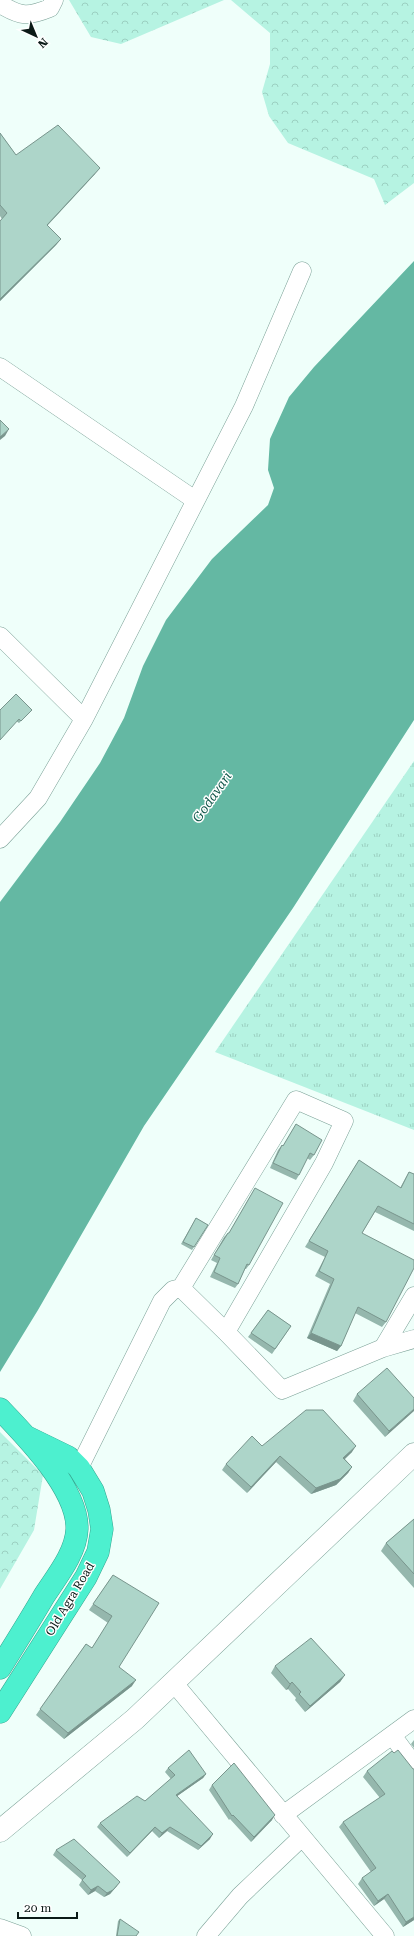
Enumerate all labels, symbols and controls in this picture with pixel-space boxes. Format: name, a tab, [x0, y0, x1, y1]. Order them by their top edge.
north arrow	[16, 16, 56, 56]
text: N	[35, 35, 50, 51]
water label: Godavari	[189, 769, 235, 825]
street label: Old Agra Road	[43, 1560, 98, 1638]
scale bar	[18, 1894, 77, 1920]
text: 20 m	[24, 1901, 51, 1915]

